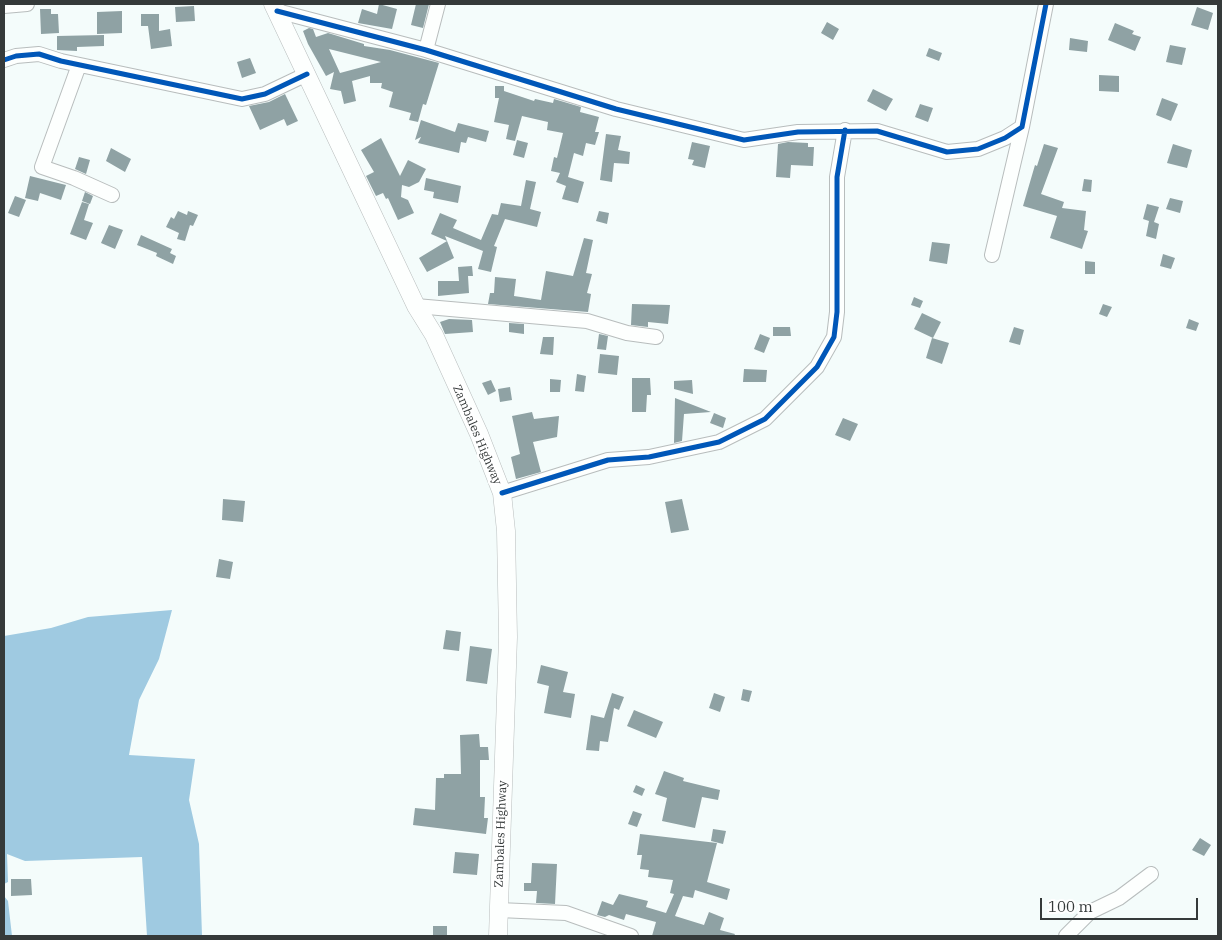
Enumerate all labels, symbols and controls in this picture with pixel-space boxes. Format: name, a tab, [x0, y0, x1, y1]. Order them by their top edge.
street label: Zambales Highway	[449, 383, 505, 487]
street label: Zambales Highway	[492, 780, 510, 888]
scale bar	[1042, 888, 1200, 920]
text: 100 m	[1048, 897, 1093, 916]

